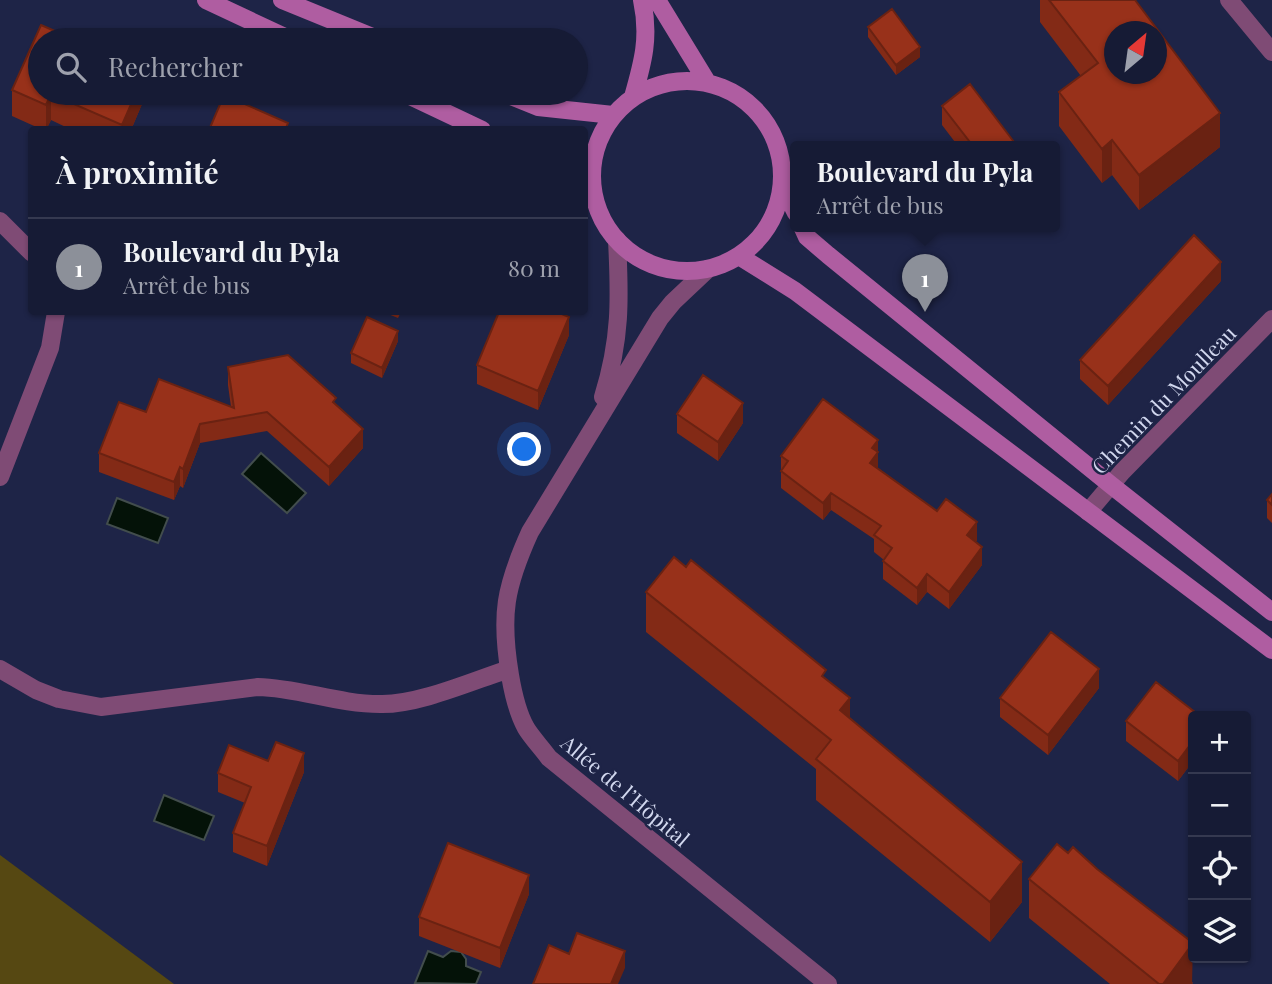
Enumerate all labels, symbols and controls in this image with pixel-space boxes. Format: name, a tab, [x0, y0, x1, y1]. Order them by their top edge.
north arrow	[1104, 21, 1167, 84]
search box	[28, 28, 588, 105]
icon: search	[52, 48, 90, 86]
text: Rechercher	[108, 49, 243, 84]
popup	[790, 141, 1060, 232]
text: À proximité	[56, 152, 219, 192]
text: Boulevard du Pyla	[817, 154, 1033, 189]
text: Arrêt de bus	[817, 189, 944, 220]
text: Boulevard du Pyla	[123, 234, 340, 269]
text: 1	[75, 252, 83, 283]
text: 80 m	[508, 252, 560, 283]
pin: 1	[902, 254, 948, 312]
text: Arrêt de bus	[123, 269, 250, 300]
street label: Chemin du Moulleau	[1085, 319, 1241, 479]
your location	[507, 432, 541, 466]
map controls	[1188, 711, 1251, 963]
button: +	[1188, 711, 1251, 774]
street label: Allée de l’Hôpital	[555, 727, 696, 852]
button: −	[1188, 774, 1251, 837]
button: locate	[1188, 837, 1251, 900]
button: layers	[1188, 900, 1251, 963]

